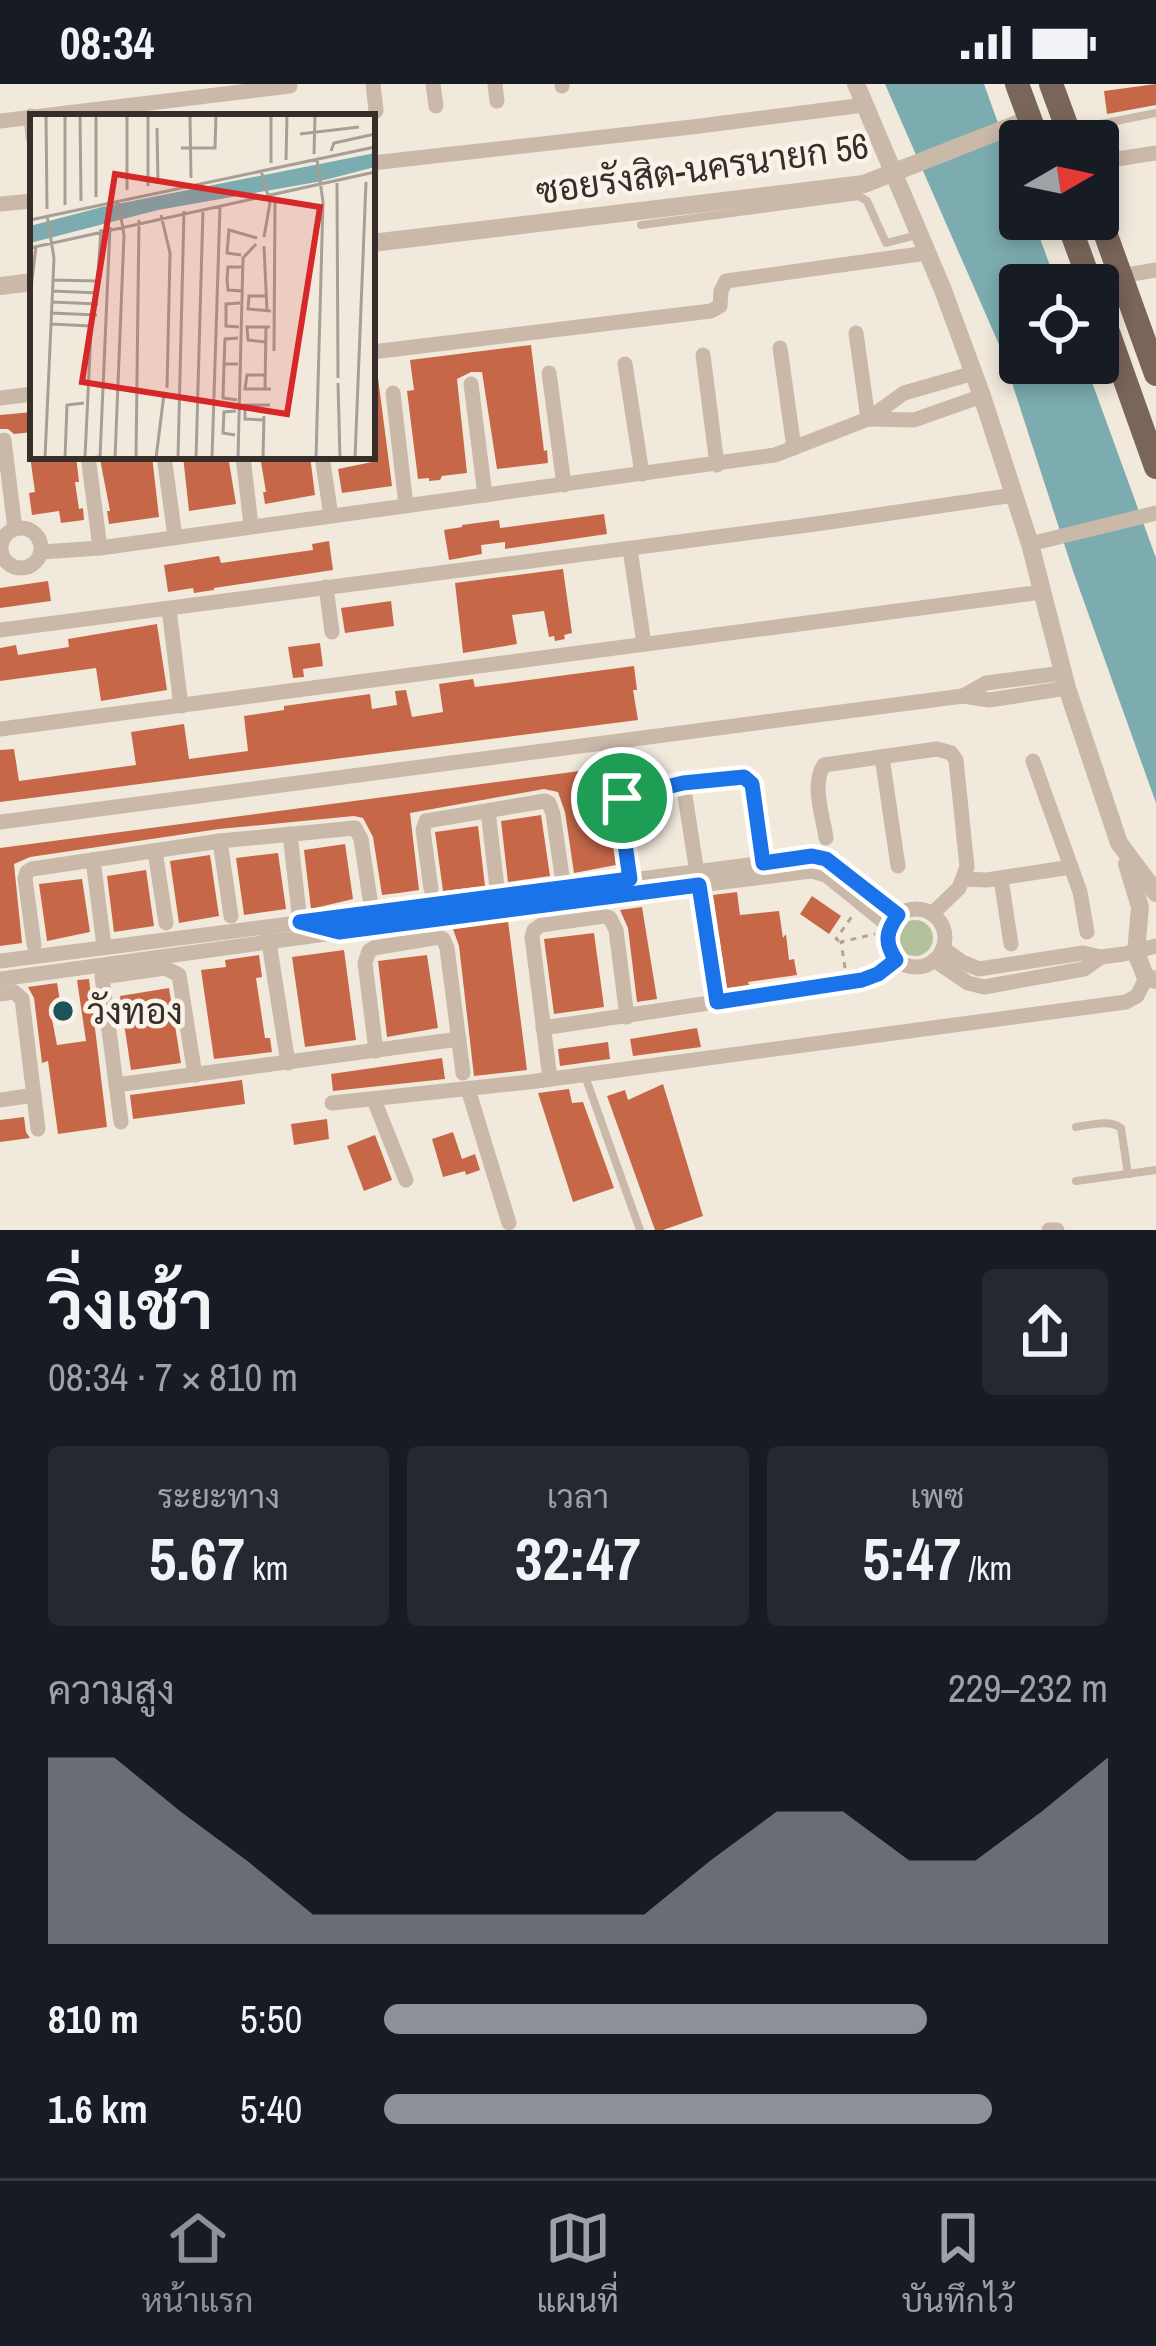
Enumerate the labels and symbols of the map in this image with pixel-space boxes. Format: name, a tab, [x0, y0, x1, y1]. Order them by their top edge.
inset map	[30, 114, 375, 459]
north arrow	[999, 120, 1119, 240]
street label: ซอยรังสิต-นครนายก 56	[533, 121, 871, 215]
pin	[571, 747, 673, 849]
place label: วังทอง	[87, 987, 183, 1035]
marker: วังทอง	[50, 998, 76, 1024]

